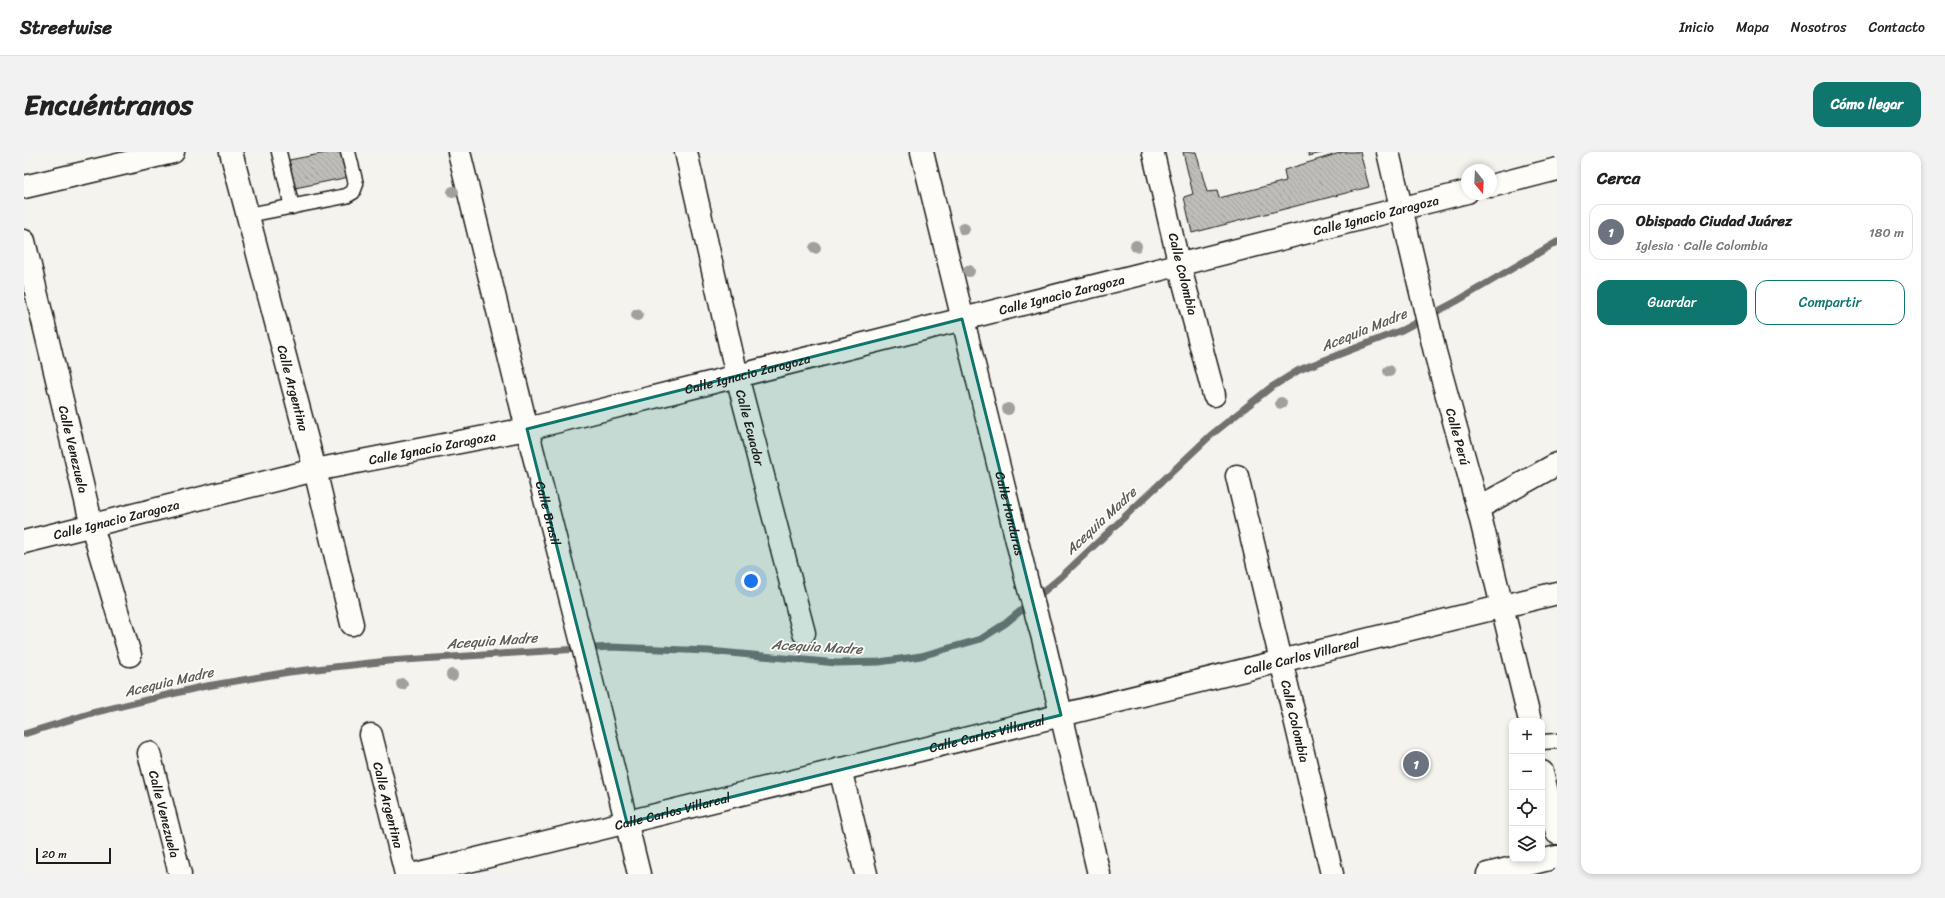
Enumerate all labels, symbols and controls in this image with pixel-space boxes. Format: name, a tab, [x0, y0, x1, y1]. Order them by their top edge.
text: Streetwise	[20, 11, 112, 44]
text: Inicio	[1679, 15, 1714, 40]
text: Mapa	[1736, 15, 1769, 40]
text: Nosotros	[1791, 15, 1846, 40]
text: Contacto	[1868, 15, 1925, 40]
text: Encuéntranos	[24, 80, 193, 129]
button: Cómo llegar	[1813, 82, 1921, 127]
text: Cerca	[1597, 163, 1640, 193]
north arrow	[1461, 164, 1497, 200]
street label: Calle Ignacio Zaragoza	[1310, 188, 1442, 242]
text: Obispado Ciudad Juárez	[1636, 208, 1792, 234]
text: 1	[1608, 221, 1614, 244]
text: 180 m	[1869, 221, 1904, 244]
street label: Calle Colombia	[1162, 230, 1204, 318]
text: Iglesia · Calle Colombia	[1636, 234, 1768, 257]
street label: Calle Ignacio Zaragoza	[996, 267, 1127, 321]
button: Guardar	[1597, 280, 1747, 325]
button: Compartir	[1755, 280, 1905, 325]
water label: Acequia Madre	[1316, 301, 1412, 359]
street label: Calle Argentina	[271, 342, 316, 434]
street label: Calle Ignacio Zaragoza	[682, 346, 813, 400]
street label: Calle Ecuador	[729, 387, 772, 469]
street label: Calle Venezuela	[52, 403, 95, 496]
street label: Calle Perú	[1439, 405, 1477, 468]
street label: Calle Ignacio Zaragoza	[367, 424, 498, 471]
street label: Calle Honduras	[989, 469, 1032, 558]
street label: Calle Brasil	[529, 478, 568, 548]
water label: Acequia Madre	[1059, 480, 1144, 562]
street label: Calle Ignacio Zaragoza	[51, 492, 182, 546]
your location	[741, 571, 761, 591]
water label: Acequia Madre	[445, 625, 539, 657]
street label: Calle Carlos Villareal	[1241, 630, 1362, 681]
water label: Acequia Madre	[770, 632, 864, 662]
water label: Acequia Madre	[121, 659, 217, 705]
street label: Calle Colombia	[1275, 678, 1317, 765]
street label: Calle Carlos Villareal	[927, 708, 1048, 759]
map controls	[1509, 718, 1545, 862]
button: +	[1509, 718, 1545, 754]
pin: 1	[1403, 749, 1429, 779]
button: −	[1509, 754, 1545, 790]
street label: Calle Argentina	[367, 759, 411, 851]
street label: Calle Venezuela	[142, 768, 187, 861]
street label: Calle Carlos Villareal	[612, 785, 733, 836]
button: locate	[1509, 790, 1545, 826]
button: layers	[1509, 826, 1545, 862]
text: 20 m	[42, 845, 67, 864]
scale bar	[36, 846, 111, 865]

